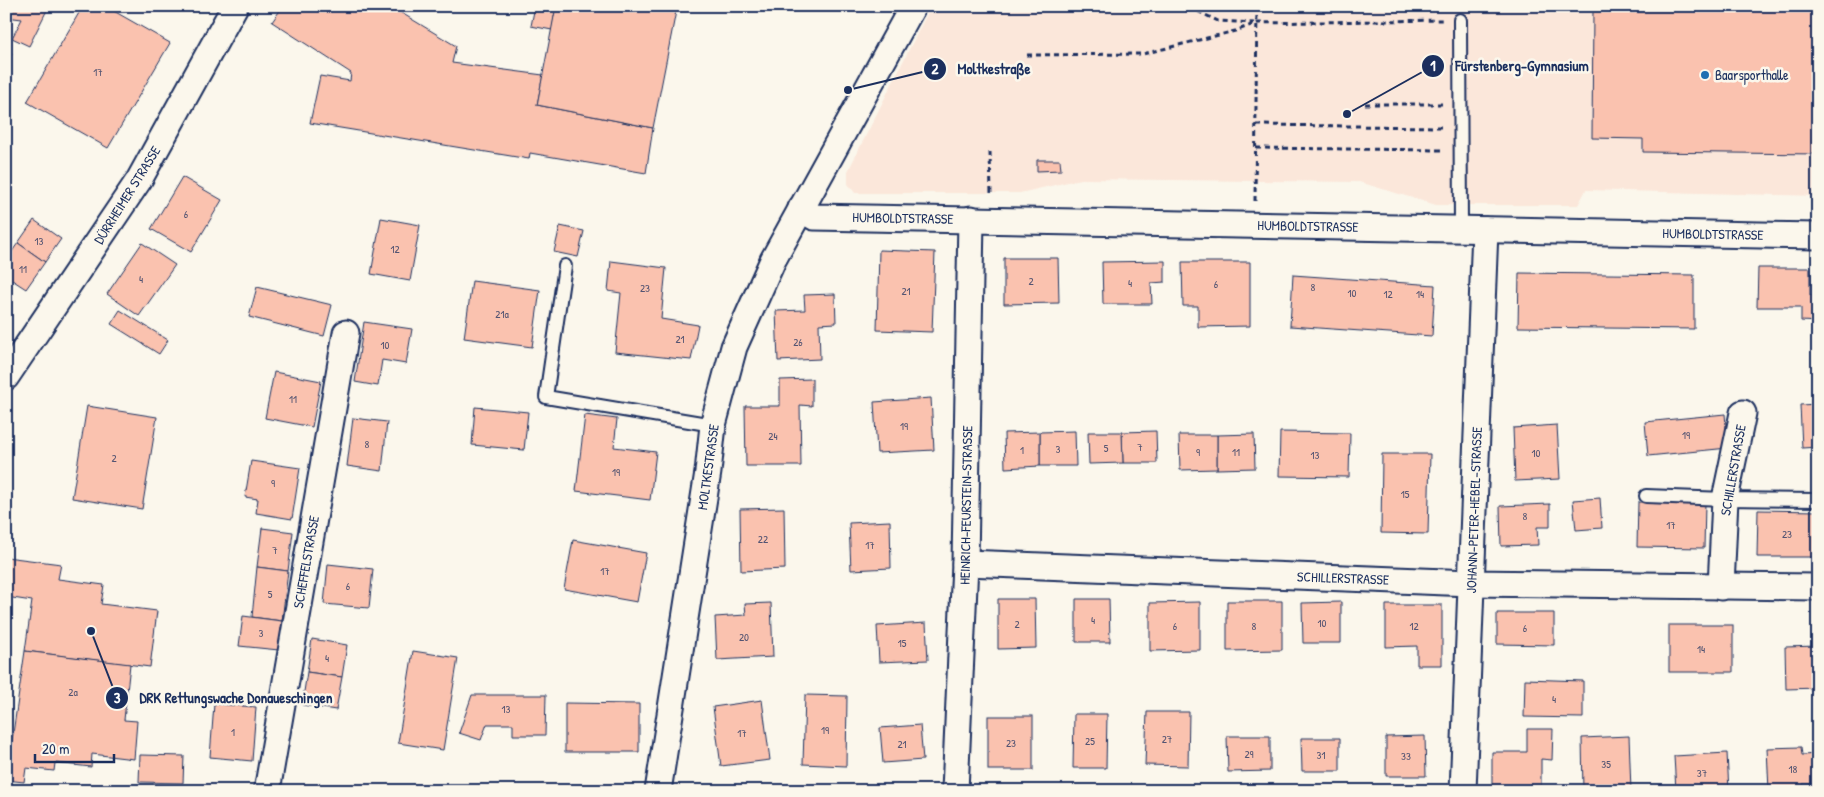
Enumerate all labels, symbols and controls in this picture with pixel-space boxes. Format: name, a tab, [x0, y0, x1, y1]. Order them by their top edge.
callout: Fürstenberg-Gymnasium	[1421, 51, 1599, 81]
callout: Moltkestraße	[923, 54, 1041, 84]
text: 1	[1430, 55, 1436, 76]
text: Fürstenberg-Gymnasium	[1454, 55, 1589, 77]
text: 2	[931, 58, 939, 79]
text: Moltkestraße	[958, 58, 1030, 80]
house number: 17	[93, 65, 103, 79]
place label: Baarsporthalle	[1715, 65, 1789, 85]
marker: Baarsporthalle	[1699, 69, 1711, 81]
street label: DÜRRHEIMER STRASSE	[89, 142, 164, 247]
house number: 6	[184, 207, 189, 221]
street label: HUMBOLDTSTRASSE	[852, 207, 954, 228]
street label: HUMBOLDTSTRASSE	[1257, 215, 1359, 236]
street label: HUMBOLDTSTRASSE	[1662, 223, 1764, 244]
house number: 13	[35, 234, 44, 248]
house number: 12	[390, 242, 400, 256]
house number: 11	[19, 262, 27, 276]
house number: 4	[139, 272, 143, 286]
house number: 2	[1028, 274, 1034, 288]
house number: 4	[1128, 276, 1132, 290]
house number: 6	[1214, 277, 1219, 291]
house number: 8	[1311, 280, 1316, 294]
house number: 23	[640, 281, 650, 295]
house number: 21	[901, 284, 911, 298]
house number: 10	[1348, 286, 1357, 300]
house number: 12	[1383, 287, 1393, 301]
house number: 14	[1416, 287, 1424, 301]
house number: 21a	[495, 307, 509, 321]
house number: 21	[675, 332, 685, 346]
house number: 26	[793, 335, 803, 349]
house number: 10	[381, 338, 390, 352]
house number: 11	[289, 392, 297, 406]
house number: 19	[900, 419, 908, 433]
street label: MOLTKESTRASSE	[692, 423, 723, 511]
street label: SCHILLERSTRASSE	[1715, 423, 1750, 517]
street label: HEINRICH-FEURSTEIN-STRASSE	[955, 425, 976, 585]
street label: JOHANN-PETER-HEBEL-STRASSE	[1461, 426, 1486, 594]
house number: 19	[1682, 428, 1690, 442]
house number: 24	[768, 429, 778, 443]
house number: 8	[365, 437, 370, 451]
house number: 7	[1137, 440, 1143, 454]
house number: 5	[1104, 441, 1109, 455]
house number: 3	[1056, 442, 1061, 456]
house number: 1	[1020, 443, 1024, 457]
house number: 9	[1196, 445, 1200, 459]
house number: 11	[1232, 445, 1240, 459]
house number: 10	[1532, 446, 1541, 460]
house number: 13	[1311, 448, 1320, 462]
house number: 2	[111, 451, 117, 465]
house number: 19	[612, 465, 620, 479]
house number: 9	[271, 476, 275, 490]
house number: 15	[1401, 487, 1410, 501]
house number: 8	[1523, 509, 1528, 523]
street label: SCHEFFELSTRASSE	[288, 514, 323, 610]
house number: 17	[1666, 518, 1676, 532]
house number: 23	[1782, 527, 1792, 541]
house number: 22	[758, 532, 768, 546]
house number: 17	[865, 538, 875, 552]
house number: 7	[272, 543, 278, 557]
house number: 17	[600, 564, 610, 578]
street label: SCHILLERSTRASSE	[1297, 566, 1389, 589]
house number: 6	[346, 579, 351, 593]
house number: 5	[268, 587, 273, 601]
house number: 4	[1091, 613, 1095, 627]
house number: 10	[1318, 616, 1327, 630]
house number: 2	[1014, 617, 1020, 631]
house number: 6	[1173, 619, 1178, 633]
house number: 8	[1252, 619, 1257, 633]
house number: 12	[1409, 619, 1419, 633]
house number: 6	[1523, 621, 1528, 635]
house number: 3	[259, 626, 264, 640]
house number: 20	[739, 630, 749, 644]
house number: 15	[898, 636, 907, 650]
house number: 14	[1697, 642, 1705, 656]
house number: 4	[325, 651, 329, 665]
callout: DRK Rettungswache Donaueschingen	[105, 683, 343, 713]
house number: 2a	[68, 685, 78, 699]
text: 3	[114, 687, 121, 708]
text: DRK Rettungswache Donaueschingen	[139, 687, 333, 709]
house number: 4	[1552, 692, 1556, 706]
house number: 13	[502, 702, 511, 716]
house number: 19	[821, 723, 829, 737]
house number: 1	[231, 725, 235, 739]
house number: 17	[737, 726, 747, 740]
scale bar	[35, 732, 114, 764]
house number: 27	[1162, 732, 1172, 746]
house number: 25	[1085, 734, 1095, 748]
house number: 23	[1006, 736, 1016, 750]
house number: 21	[897, 737, 907, 751]
text: 20 m	[42, 738, 69, 759]
house number: 29	[1244, 747, 1254, 761]
house number: 31	[1317, 748, 1325, 762]
house number: 33	[1401, 749, 1411, 763]
house number: 35	[1601, 757, 1611, 771]
house number: 18	[1789, 762, 1798, 776]
house number: 37	[1697, 766, 1707, 780]

